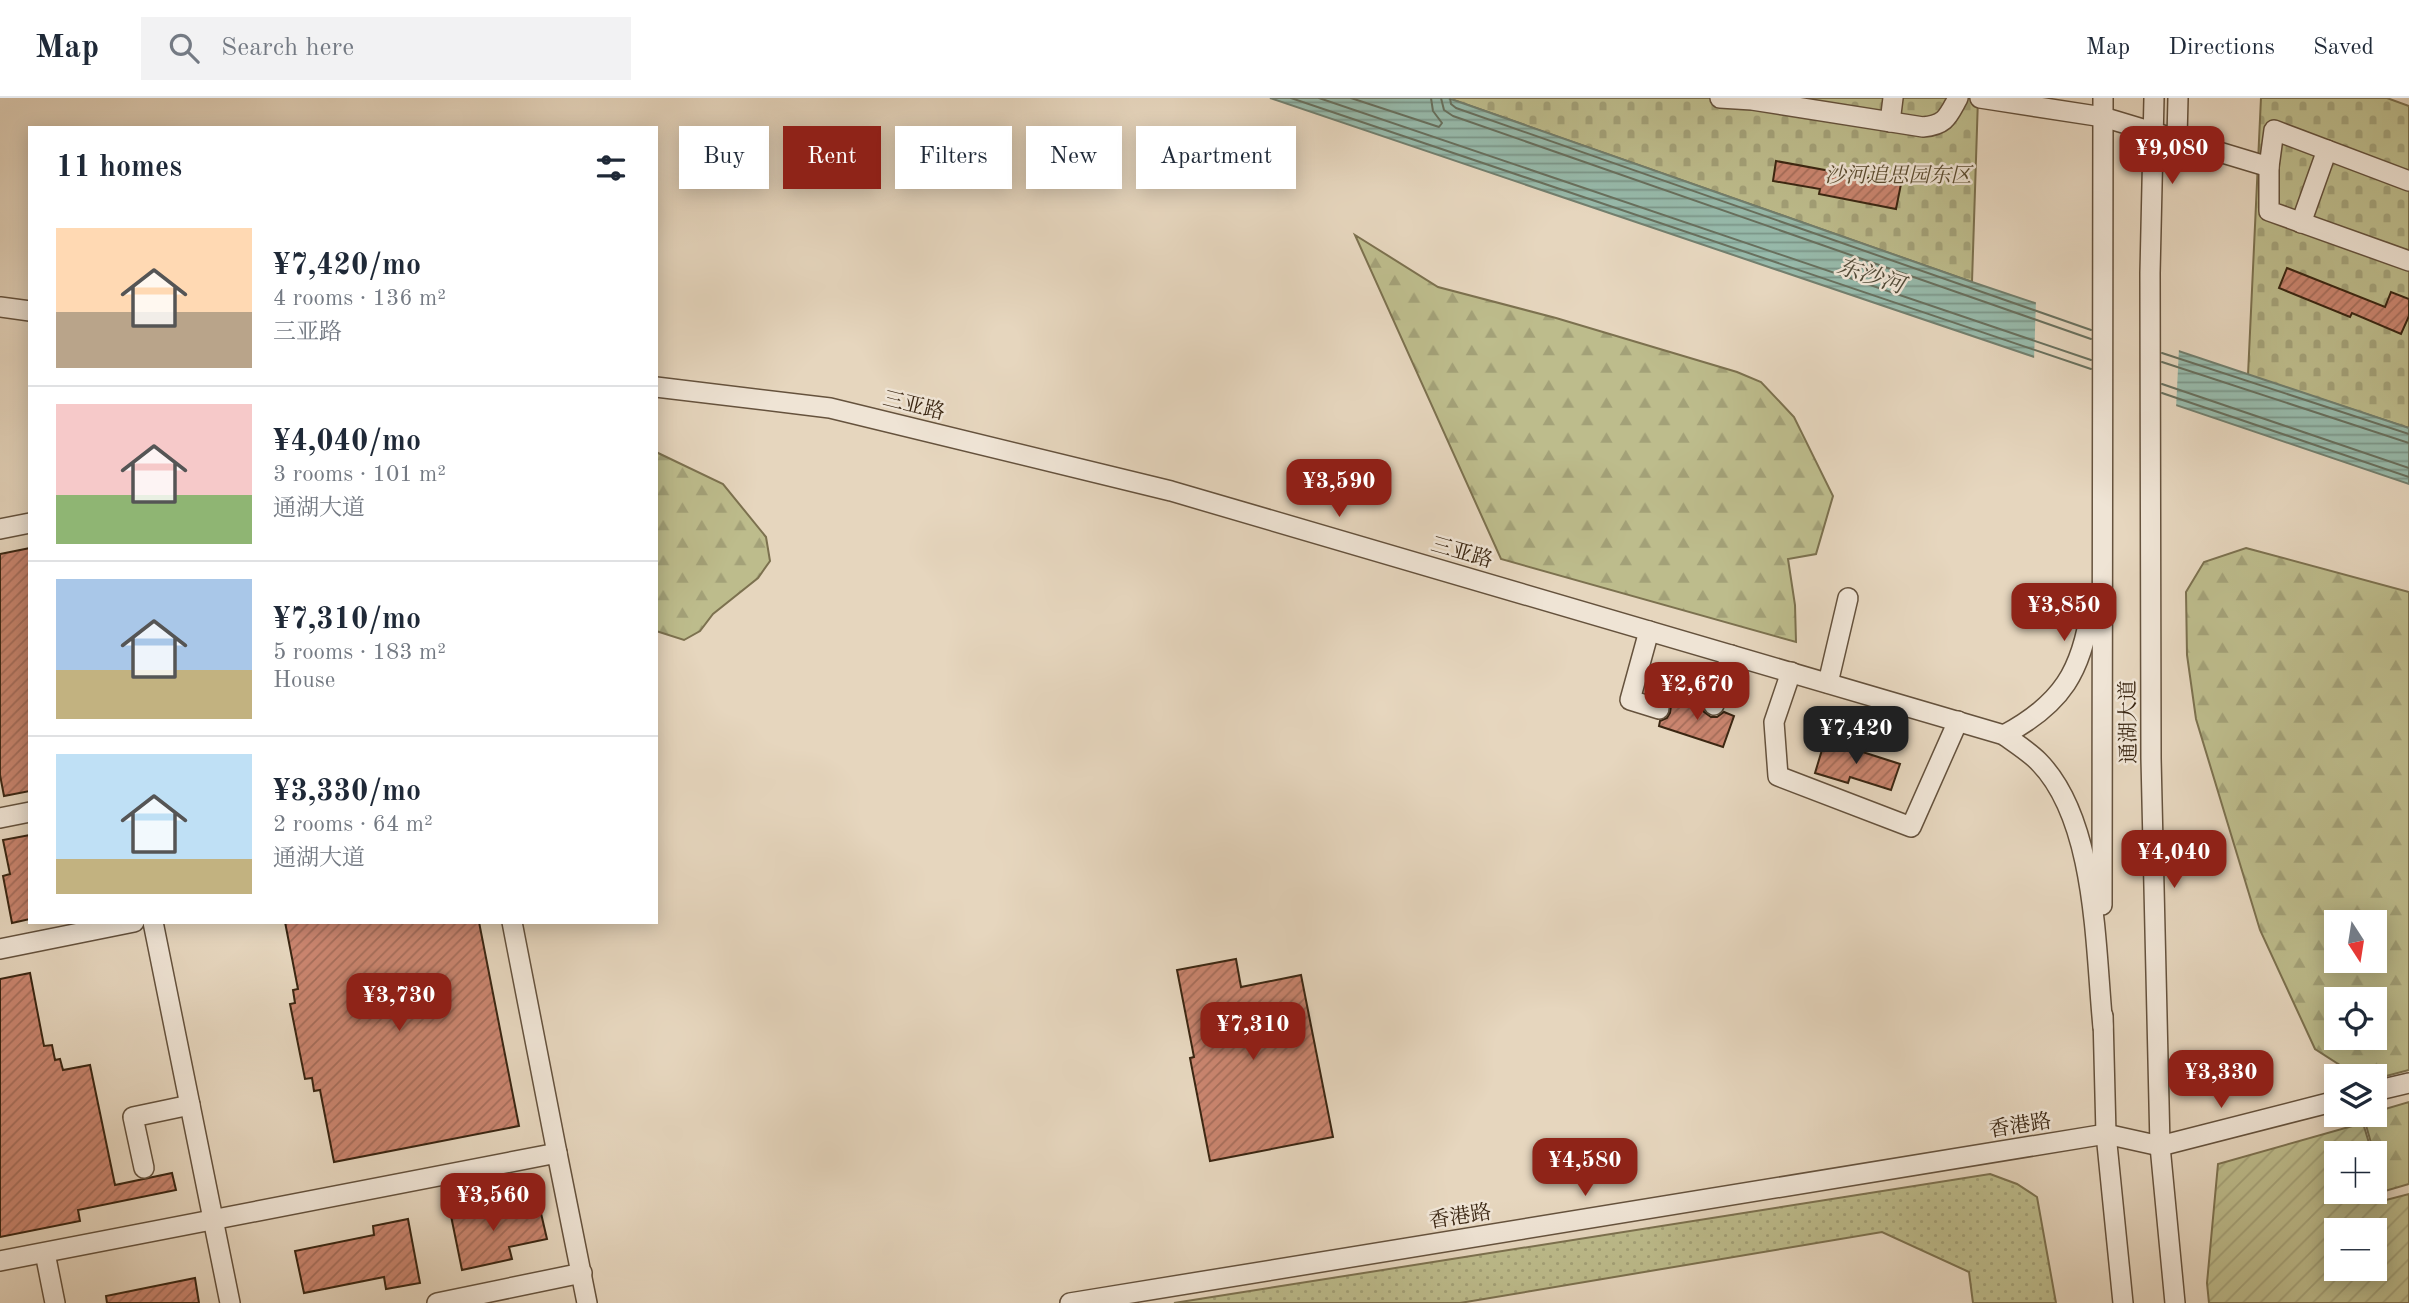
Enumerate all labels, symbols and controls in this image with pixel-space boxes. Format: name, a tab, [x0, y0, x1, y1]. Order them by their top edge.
search box	[141, 17, 631, 80]
icon: search	[165, 29, 203, 67]
text: Map	[35, 32, 99, 65]
text: Search here	[221, 35, 354, 61]
text: Map	[2086, 36, 2130, 60]
text: Directions	[2168, 36, 2275, 60]
text: Saved	[2313, 36, 2374, 60]
chip: Buy	[679, 126, 769, 189]
chip: Rent	[783, 126, 881, 189]
chip: Filters	[895, 126, 1012, 189]
chip: New	[1026, 126, 1122, 189]
chip: Apartment	[1136, 126, 1296, 189]
pin: ¥9,080	[2115, 126, 2229, 186]
text: ¥9,080	[2135, 137, 2209, 160]
icon: filters	[592, 149, 630, 187]
text: 11 homes	[56, 153, 182, 183]
park label: 沙河追思园东区	[1825, 164, 1974, 187]
text: ¥7,420/mo	[273, 251, 421, 281]
water label: 东沙河	[1834, 253, 1911, 299]
icon: home	[112, 256, 196, 340]
text: 4 rooms · 136 m²	[273, 287, 446, 310]
text: 三亚路	[273, 321, 342, 344]
street label: 三亚路	[881, 387, 947, 424]
text: ¥4,040/mo	[273, 427, 421, 457]
icon: home	[112, 432, 196, 516]
pin: ¥3,590	[1282, 460, 1396, 519]
text: 3 rooms · 101 m²	[273, 463, 446, 486]
text: ¥3,590	[1302, 470, 1376, 493]
text: 通湖大道	[273, 497, 365, 520]
street label: 三亚路	[1428, 533, 1495, 572]
pin: ¥3,850	[2007, 584, 2121, 643]
text: ¥3,850	[2027, 594, 2101, 617]
text: ¥7,310/mo	[273, 605, 421, 635]
icon: home	[112, 607, 196, 691]
text: 5 rooms · 183 m²	[273, 641, 446, 664]
pin: ¥2,670	[1640, 662, 1754, 722]
text: House	[273, 669, 335, 692]
text: ¥2,670	[1660, 673, 1734, 696]
street label: 通湖大道	[2116, 680, 2141, 764]
pin: ¥7,420	[1799, 706, 1913, 766]
text: ¥7,420	[1819, 717, 1893, 740]
text: ¥3,330/mo	[273, 777, 421, 807]
icon: home	[112, 782, 196, 866]
text: 2 rooms · 64 m²	[273, 813, 433, 836]
pin: ¥4,040	[2117, 830, 2231, 890]
text: ¥4,040	[2137, 841, 2211, 864]
text: 通湖大道	[273, 847, 365, 870]
north arrow	[2324, 910, 2387, 973]
map controls	[2324, 910, 2387, 1281]
pin: ¥3,730	[342, 974, 456, 1033]
text: ¥3,730	[362, 984, 436, 1007]
button: locate	[2324, 987, 2387, 1050]
pin: ¥7,310	[1196, 1002, 1310, 1062]
text: ¥7,310	[1216, 1013, 1290, 1036]
pin: ¥3,330	[2164, 1051, 2278, 1110]
text: ¥3,330	[2184, 1061, 2258, 1084]
button: layers	[2324, 1064, 2387, 1127]
street label: 香港路	[1987, 1109, 2053, 1142]
pin: ¥4,580	[1528, 1138, 1642, 1198]
button: +	[2324, 1141, 2387, 1204]
text: ¥4,580	[1548, 1149, 1622, 1172]
pin: ¥3,560	[436, 1174, 550, 1233]
text: ¥3,560	[456, 1184, 530, 1207]
street label: 香港路	[1427, 1200, 1493, 1233]
button: −	[2324, 1218, 2387, 1281]

